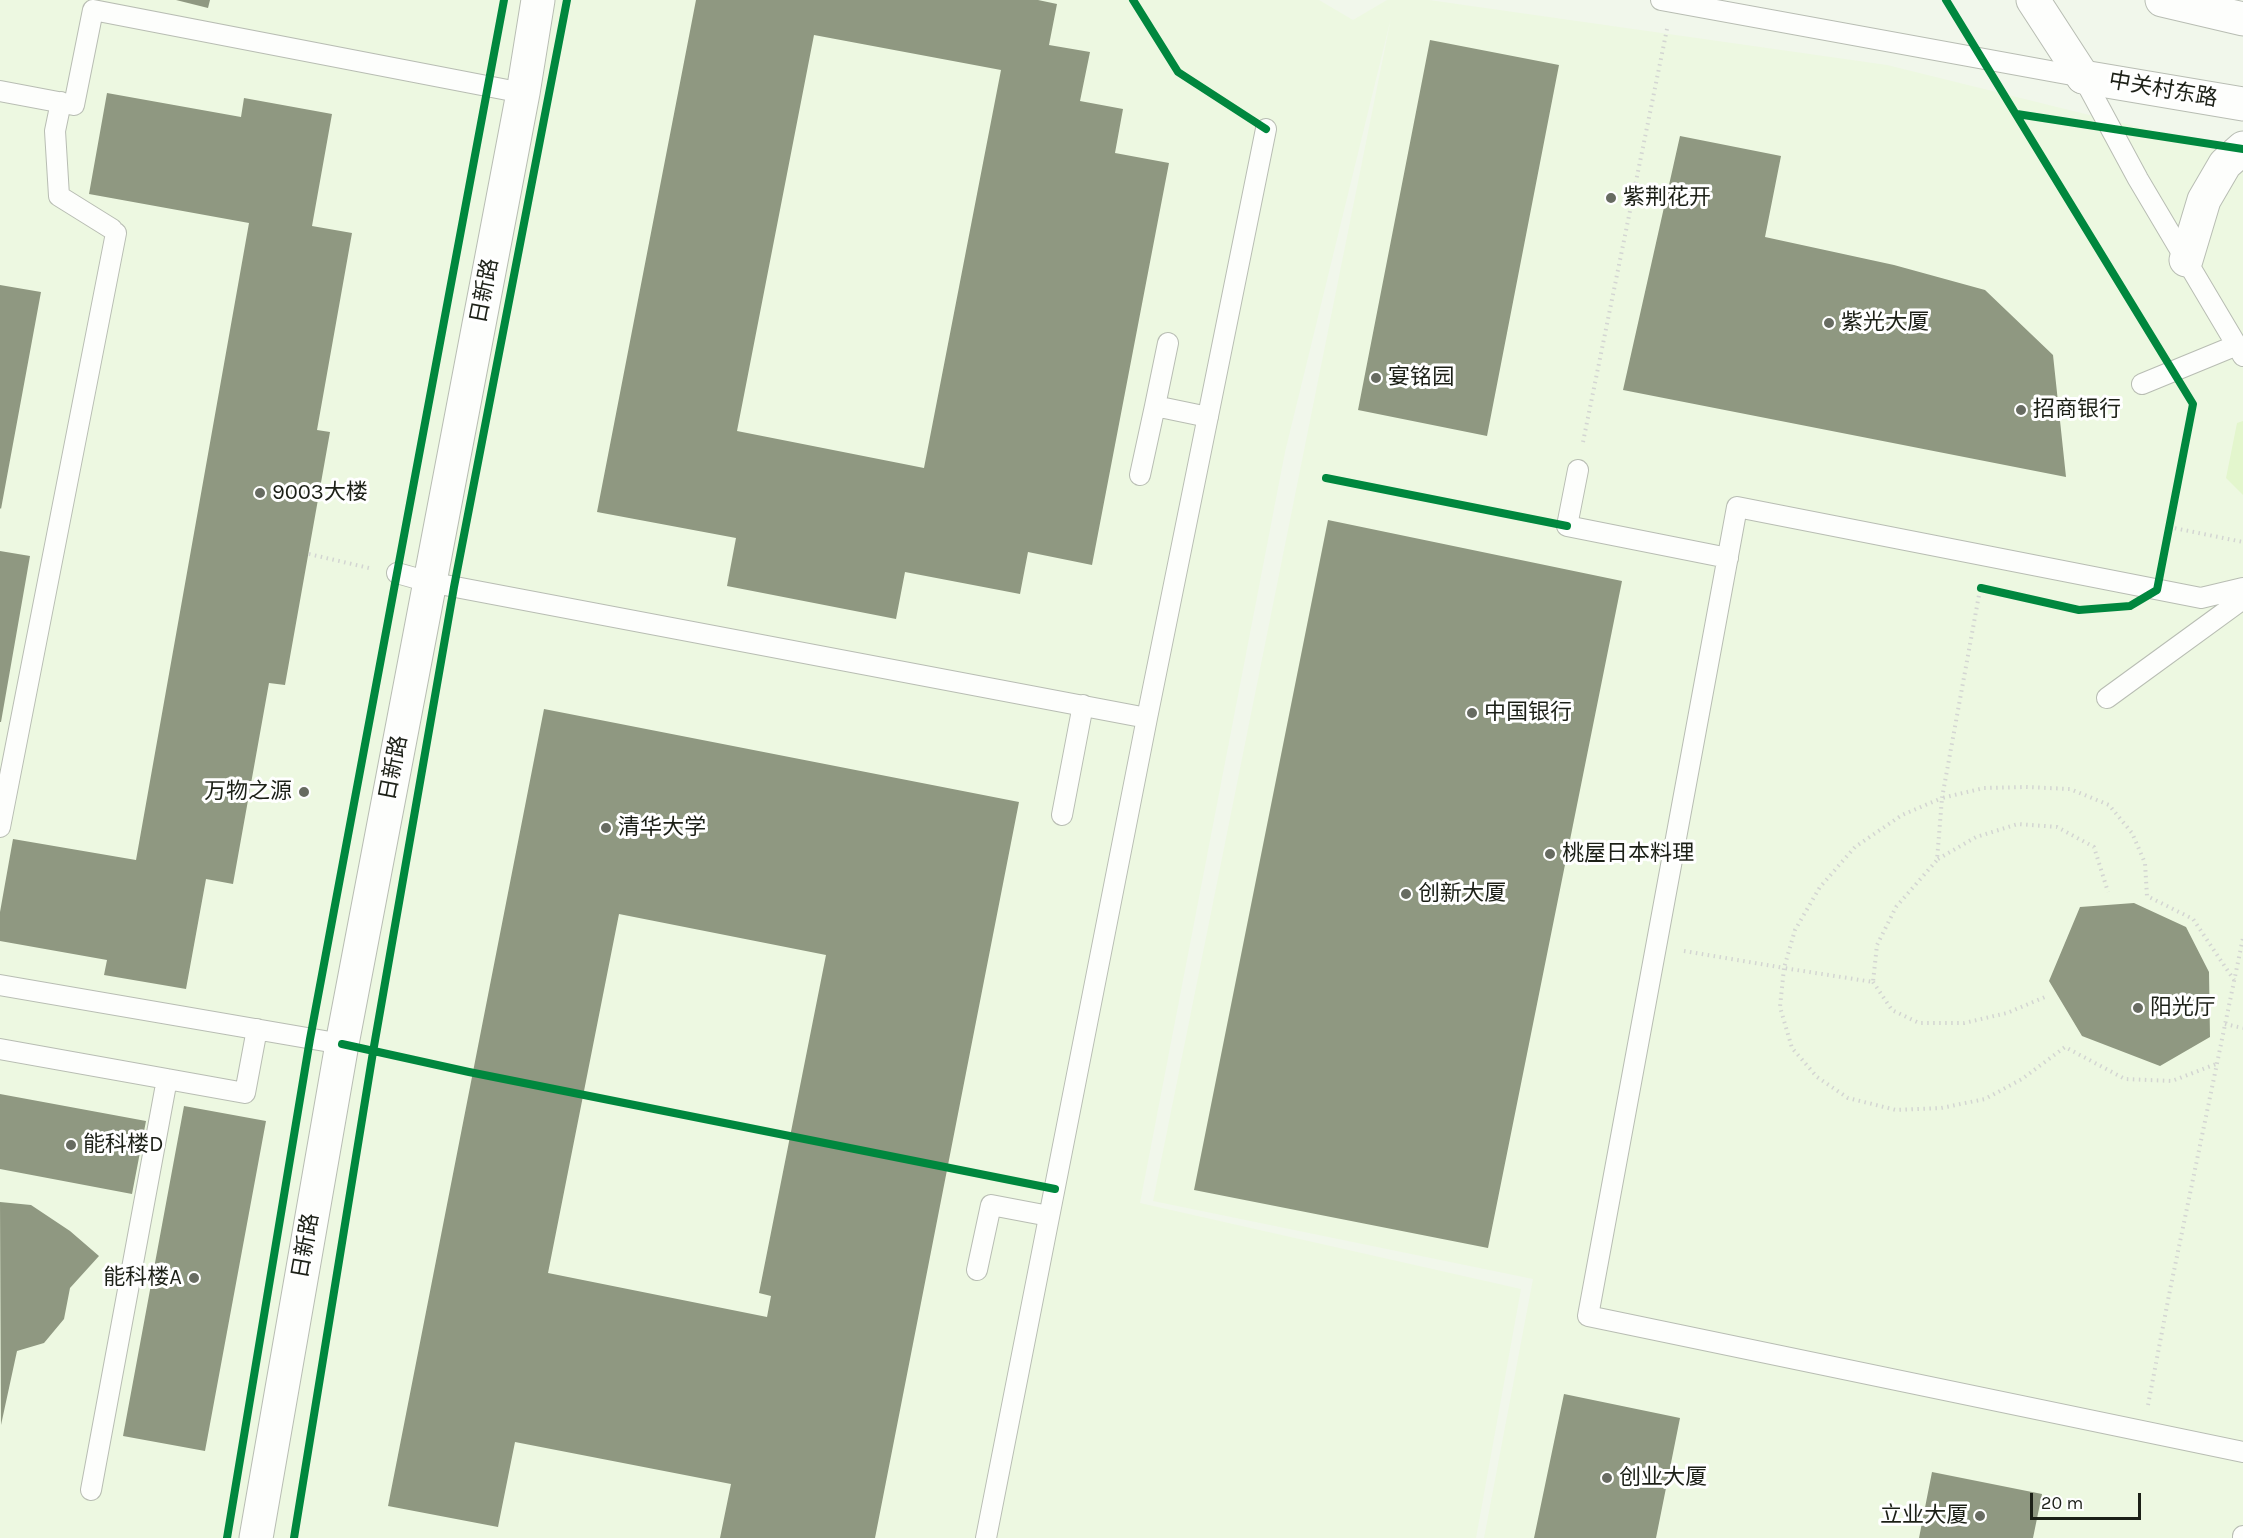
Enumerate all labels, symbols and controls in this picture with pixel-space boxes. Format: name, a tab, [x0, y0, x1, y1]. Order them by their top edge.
street label: 中关村东路	[2107, 67, 2219, 113]
place label: 紫荆花开	[1623, 185, 1711, 211]
marker: 紫荆花开	[1604, 191, 1618, 205]
street label: 日新路	[466, 256, 504, 326]
place label: 紫光大厦	[1841, 310, 1929, 336]
marker: 紫光大厦	[1822, 316, 1836, 330]
place label: 宴铭园	[1388, 365, 1454, 391]
marker: 宴铭园	[1369, 371, 1383, 385]
place label: 招商银行	[2033, 397, 2121, 423]
marker: 招商银行	[2014, 403, 2028, 417]
place label: 9003大楼	[272, 480, 368, 506]
marker: 9003大楼	[253, 486, 267, 500]
place label: 中国银行	[1484, 700, 1572, 726]
marker: 中国银行	[1465, 706, 1479, 720]
street label: 日新路	[375, 733, 413, 803]
place label: 万物之源	[204, 779, 292, 805]
marker: 万物之源	[297, 785, 311, 799]
place label: 清华大学	[618, 815, 706, 841]
marker: 清华大学	[599, 821, 613, 835]
place label: 桃屋日本料理	[1562, 841, 1694, 867]
marker: 桃屋日本料理	[1543, 847, 1557, 861]
place label: 创新大厦	[1418, 881, 1506, 907]
marker: 创新大厦	[1399, 887, 1413, 901]
place label: 阳光厅	[2150, 995, 2216, 1021]
marker: 阳光厅	[2131, 1001, 2145, 1015]
place label: 能科楼D	[83, 1132, 164, 1158]
marker: 能科楼D	[64, 1138, 78, 1152]
street label: 日新路	[287, 1211, 325, 1281]
place label: 能科楼A	[103, 1265, 182, 1291]
marker: 能科楼A	[187, 1271, 201, 1285]
place label: 创业大厦	[1619, 1465, 1707, 1491]
marker: 创业大厦	[1600, 1471, 1614, 1485]
scale bar	[2033, 1481, 2144, 1519]
text: 20 m	[2041, 1492, 2083, 1514]
place label: 立业大厦	[1880, 1503, 1968, 1529]
marker: 立业大厦	[1973, 1509, 1987, 1523]

